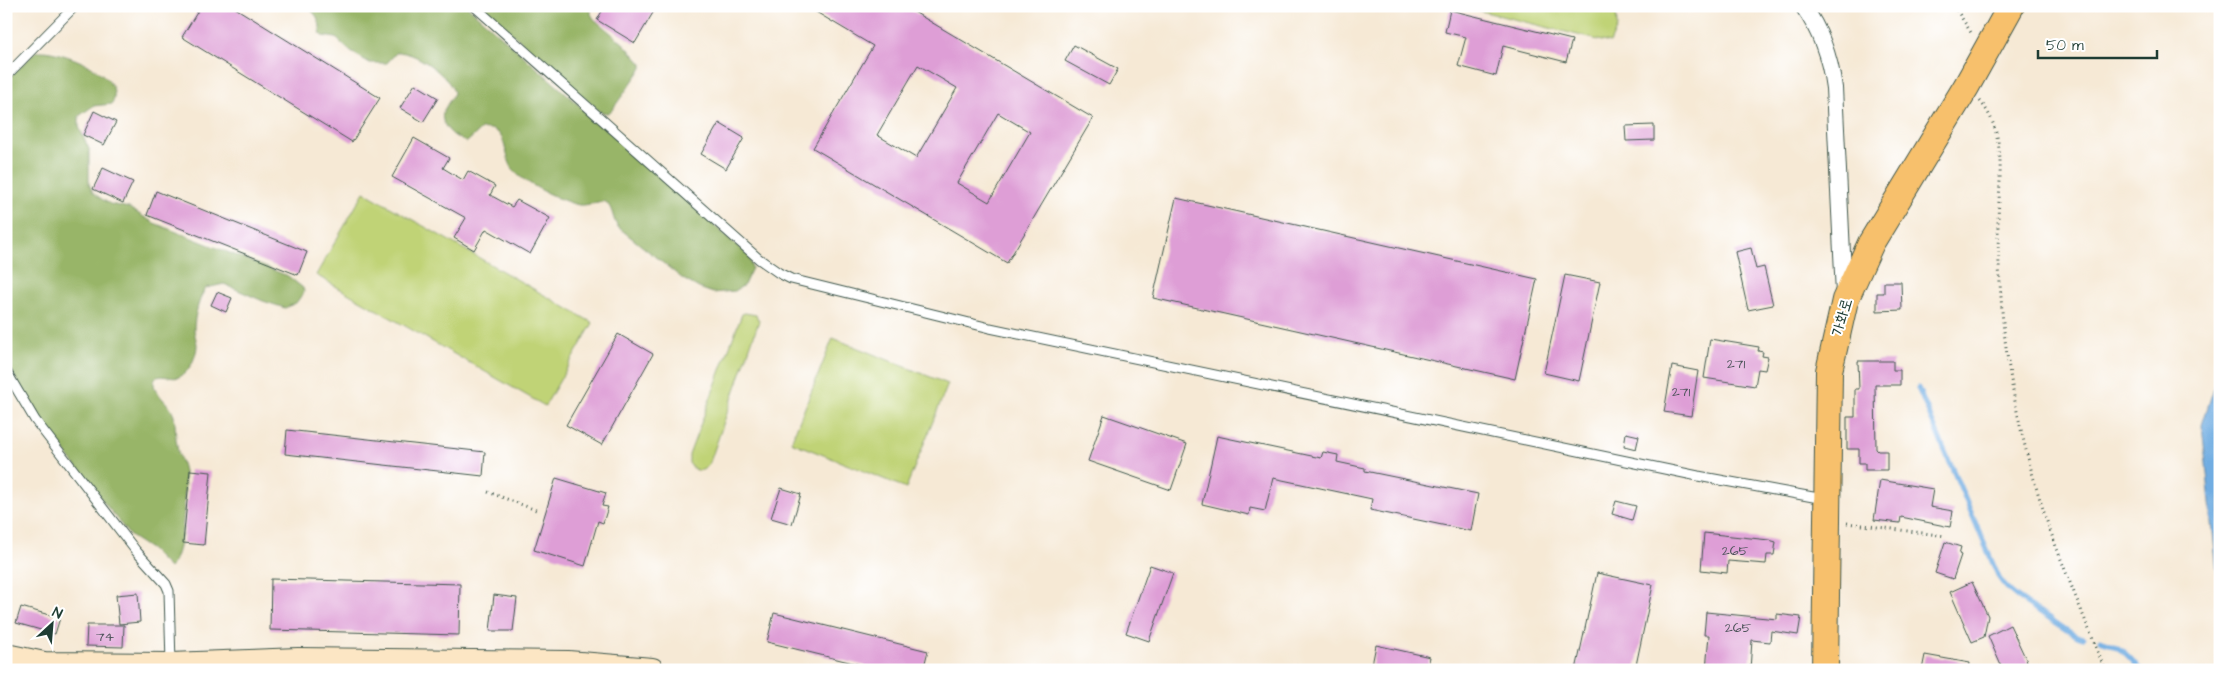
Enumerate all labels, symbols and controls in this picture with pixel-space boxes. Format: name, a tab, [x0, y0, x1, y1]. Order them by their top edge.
scale bar	[2038, 28, 2157, 60]
text: 50 m	[2046, 35, 2084, 56]
street label: 가화로	[1826, 296, 1858, 339]
house number: 271	[1727, 354, 1745, 374]
house number: 271	[1672, 382, 1690, 402]
house number: 265	[1722, 541, 1748, 561]
north arrow	[28, 598, 78, 648]
text: N	[49, 602, 66, 624]
house number: 265	[1725, 618, 1751, 638]
house number: 74	[96, 627, 115, 647]

